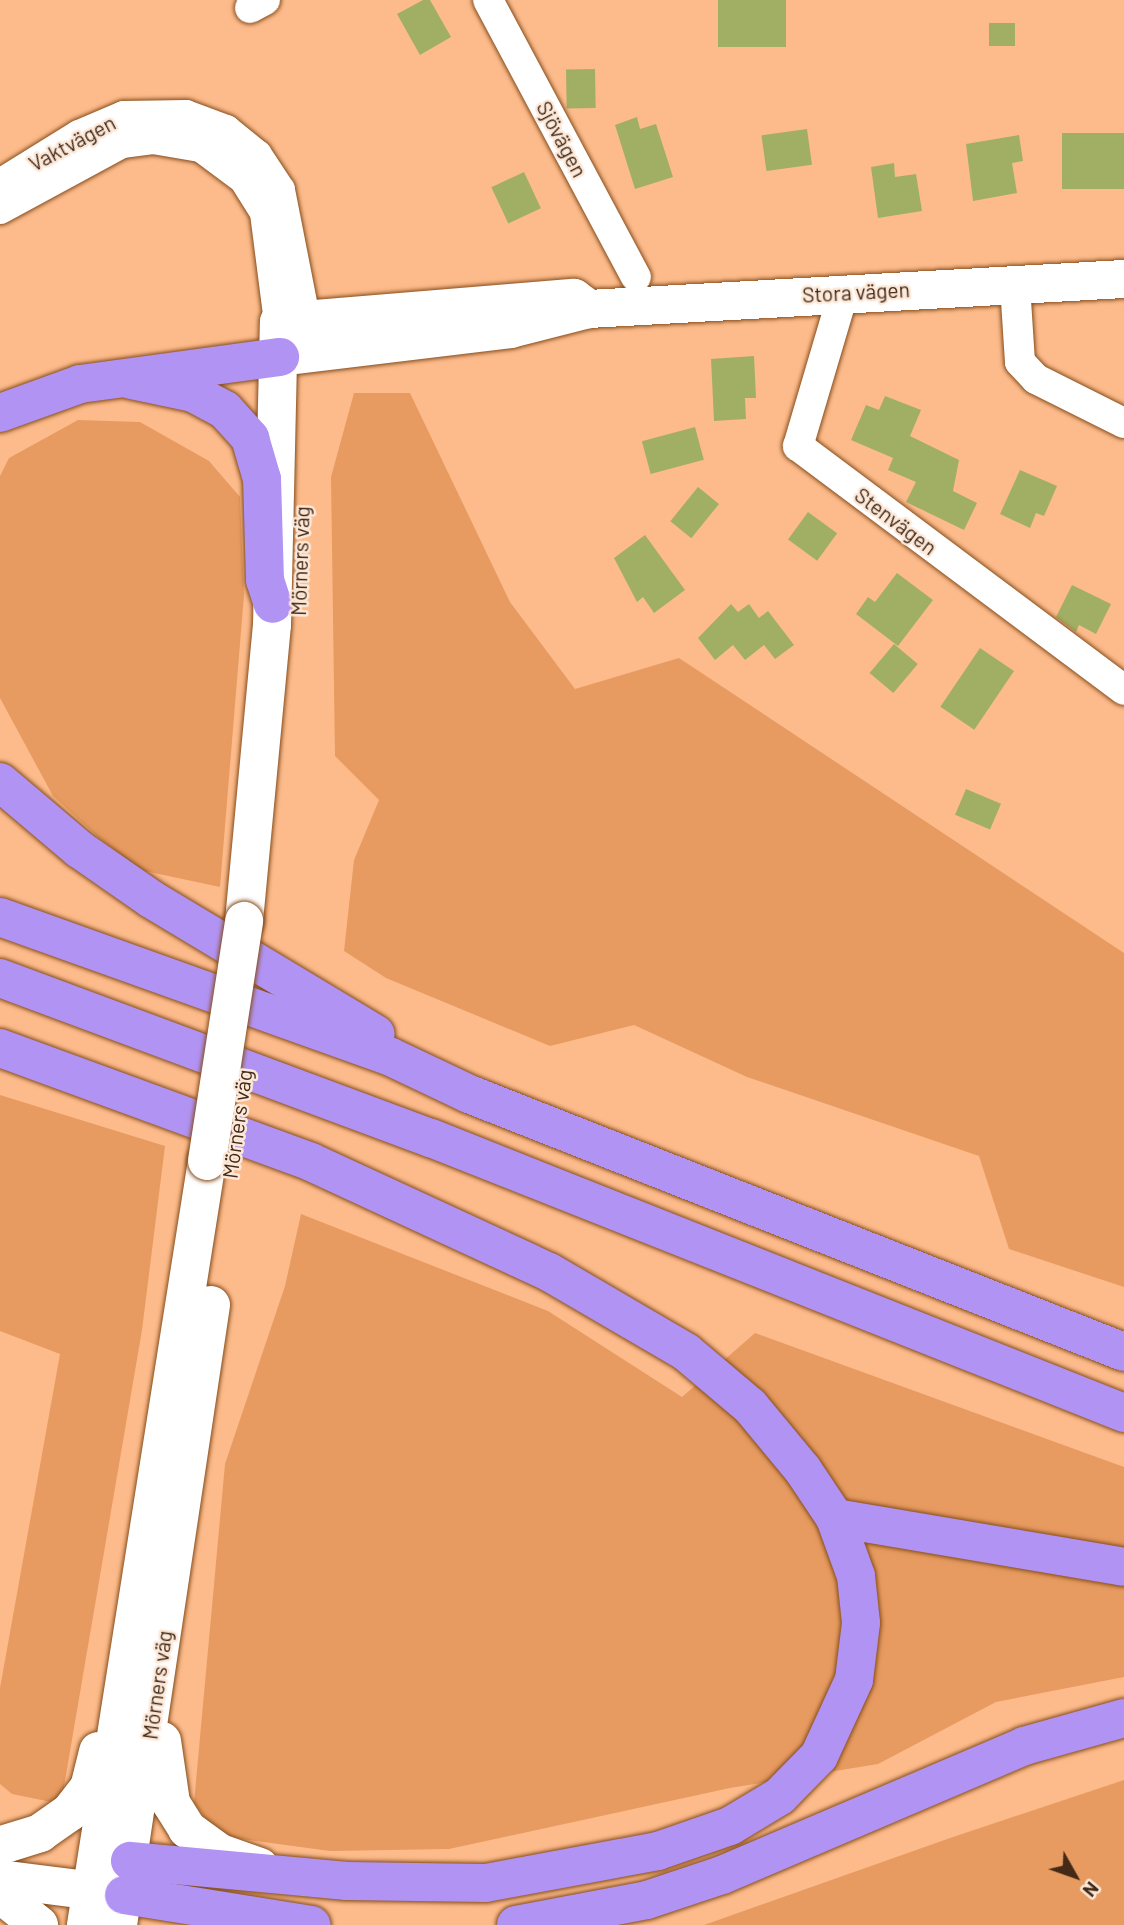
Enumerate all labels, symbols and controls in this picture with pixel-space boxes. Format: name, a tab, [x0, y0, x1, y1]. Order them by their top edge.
street label: Sjövägen	[532, 97, 592, 181]
street label: Vaktvägen	[24, 110, 120, 176]
street label: Stora vägen	[802, 277, 910, 307]
street label: Stenvägen	[850, 482, 942, 560]
street label: Mörners väg	[285, 506, 315, 616]
street label: Mörners väg	[217, 1068, 257, 1180]
street label: Mörners väg	[137, 1629, 177, 1741]
north arrow	[1040, 1841, 1110, 1911]
text: N	[1079, 1878, 1104, 1902]

